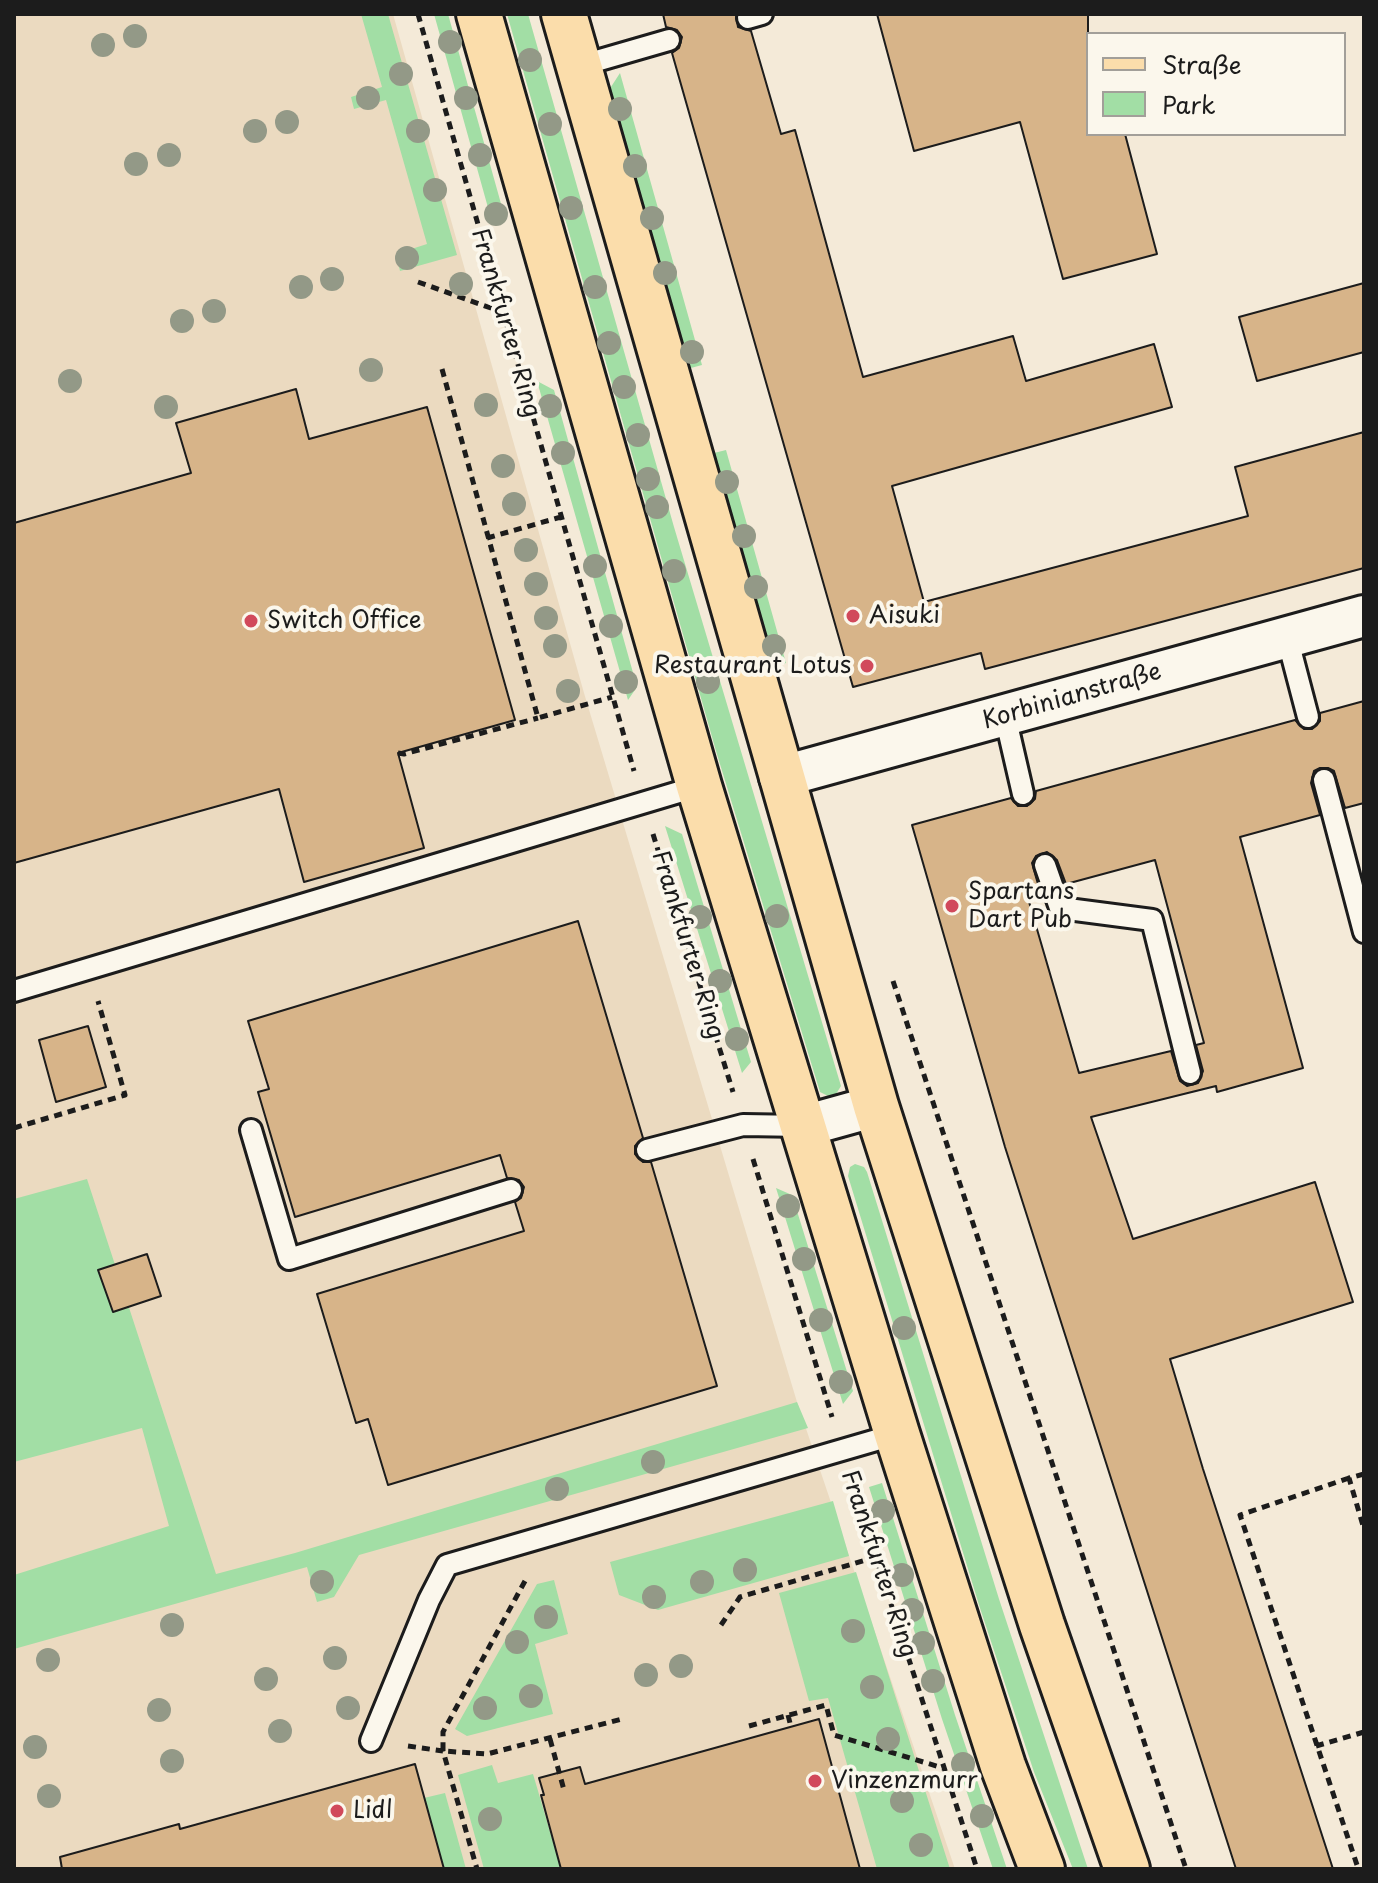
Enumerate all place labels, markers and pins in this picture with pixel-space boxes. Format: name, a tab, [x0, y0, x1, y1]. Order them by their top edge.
place label: Aisuki	[869, 602, 940, 630]
place label: Switch Office	[267, 607, 422, 635]
marker: Aisuki	[844, 607, 862, 625]
marker: Switch Office	[242, 612, 260, 630]
place label: Restaurant Lotus	[654, 652, 851, 680]
marker: Restaurant Lotus	[858, 657, 876, 675]
place label: Spartans Dart Pub	[968, 878, 1074, 934]
marker: Spartans Dart Pub	[943, 897, 961, 915]
place label: Vinzenzmurr	[831, 1767, 978, 1795]
marker: Vinzenzmurr	[806, 1772, 824, 1790]
place label: Lidl	[353, 1797, 393, 1825]
marker: Lidl	[328, 1802, 346, 1820]

